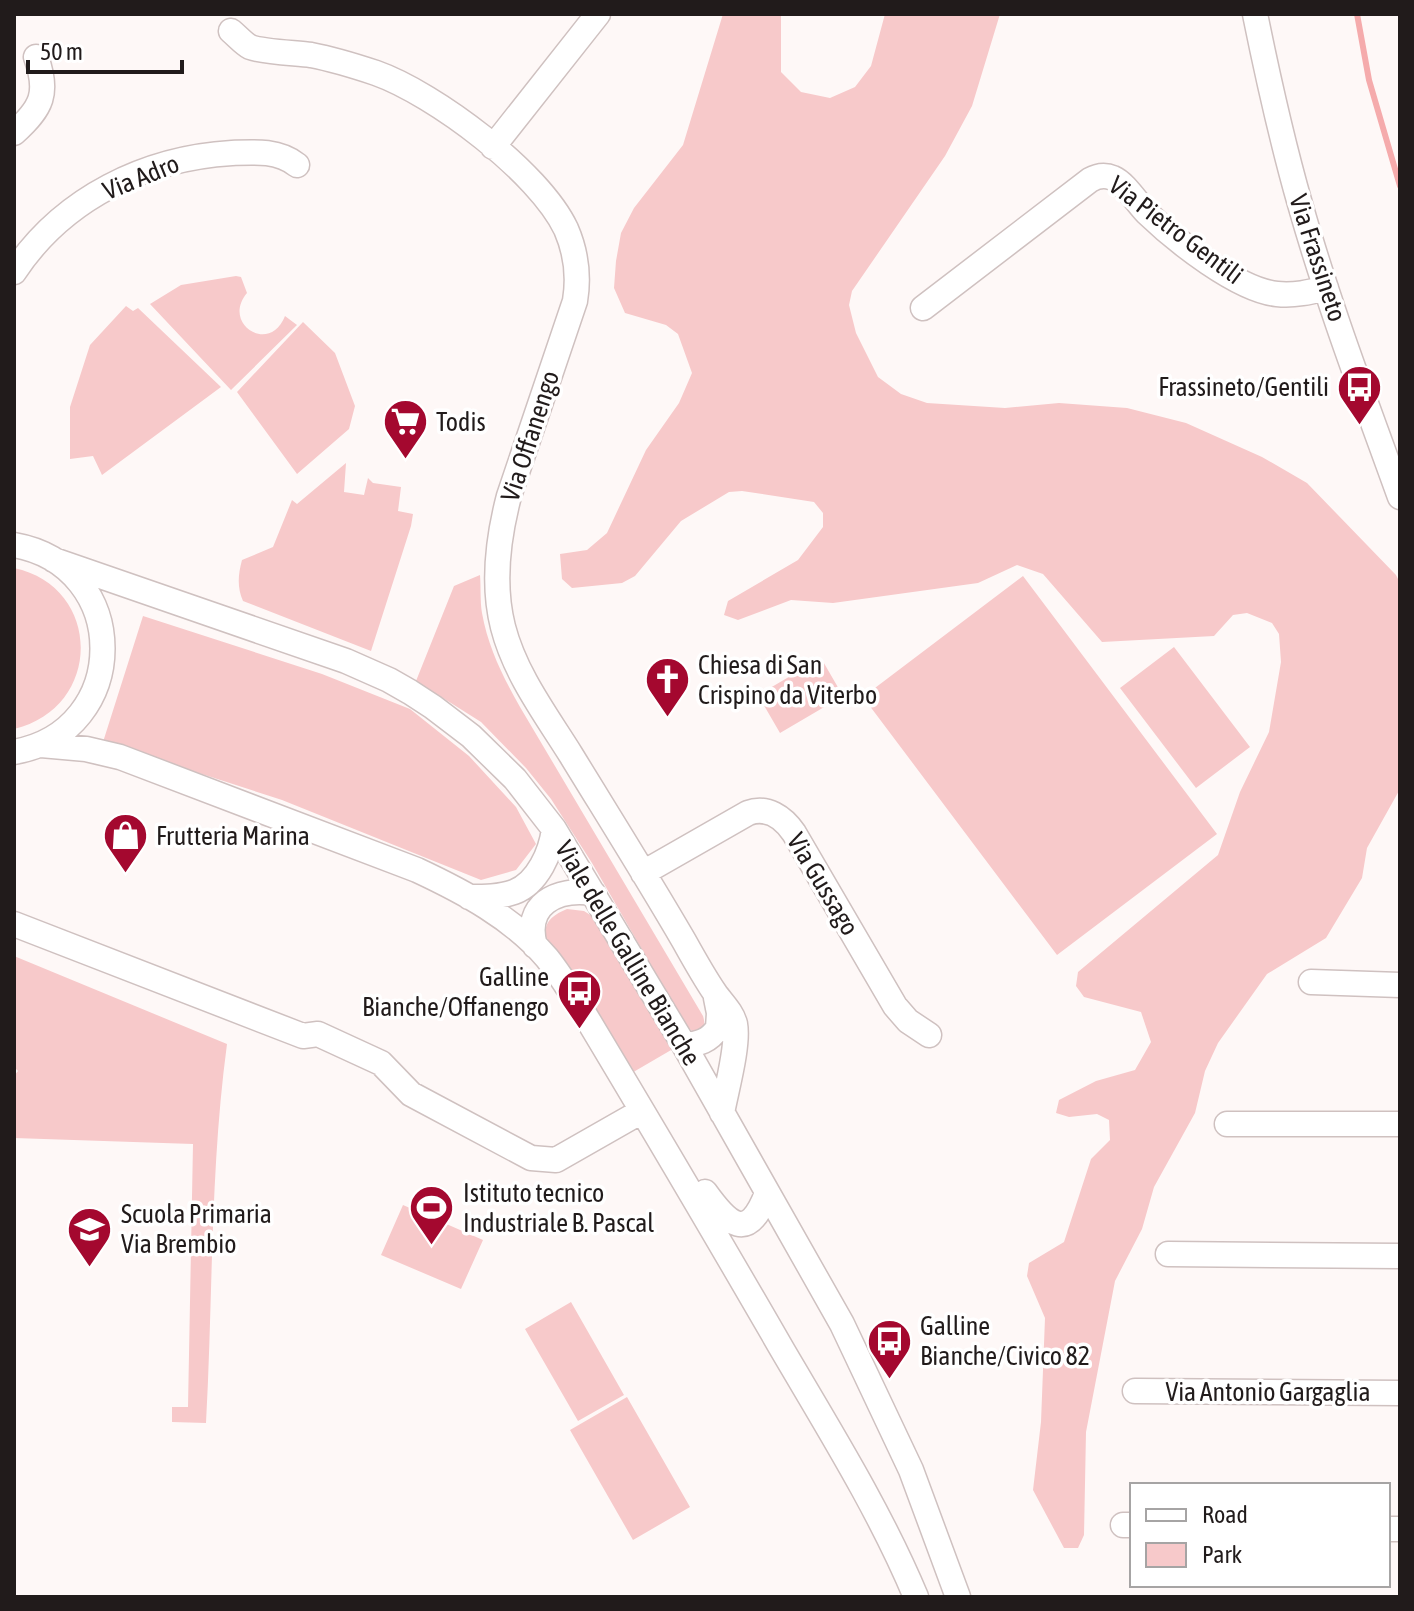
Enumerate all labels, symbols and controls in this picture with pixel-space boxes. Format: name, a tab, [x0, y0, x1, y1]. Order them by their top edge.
scale bar	[28, 24, 182, 74]
text: 50 m	[40, 38, 83, 65]
street label: Via Adro	[99, 148, 183, 206]
street label: Via Pietro Gentili	[1103, 170, 1249, 290]
street label: Via Frassineto	[1283, 191, 1353, 325]
bus stop icon: Frassineto/Gentili	[1336, 363, 1384, 426]
street label: Via Offanengo	[495, 367, 565, 505]
place label: Frassineto/Gentili	[1158, 372, 1329, 402]
supermarket icon: Todis	[381, 398, 429, 461]
place label: Todis	[436, 407, 486, 437]
place label: Chiesa di San Crispino da Viterbo	[698, 650, 877, 710]
church icon: Chiesa di San Crispino da Viterbo	[643, 656, 691, 719]
shop icon: Frutteria Marina	[101, 812, 149, 875]
place label: Frutteria Marina	[156, 821, 310, 851]
street label: Via Gussago	[781, 827, 865, 941]
street label: Viale delle Galline Bianche	[549, 835, 707, 1071]
place label: Galline Bianche/Offanengo	[362, 962, 549, 1022]
bus stop icon: Galline Bianche/Offanengo	[556, 968, 604, 1031]
place label: Istituto tecnico Industriale B. Pascal	[463, 1178, 654, 1238]
sports icon: Istituto tecnico Industriale B. Pascal	[408, 1184, 456, 1247]
place label: Scuola Primaria Via Brembio	[121, 1199, 272, 1259]
school or university icon: Scuola Primaria Via Brembio	[66, 1205, 114, 1268]
place label: Galline Bianche/Civico 82	[920, 1311, 1090, 1371]
bus stop icon: Galline Bianche/Civico 82	[865, 1317, 913, 1380]
street label: Via Antonio Gargaglia	[1165, 1377, 1371, 1407]
legend	[1130, 1483, 1390, 1587]
text: Road	[1202, 1501, 1248, 1528]
text: Park	[1202, 1541, 1243, 1568]

